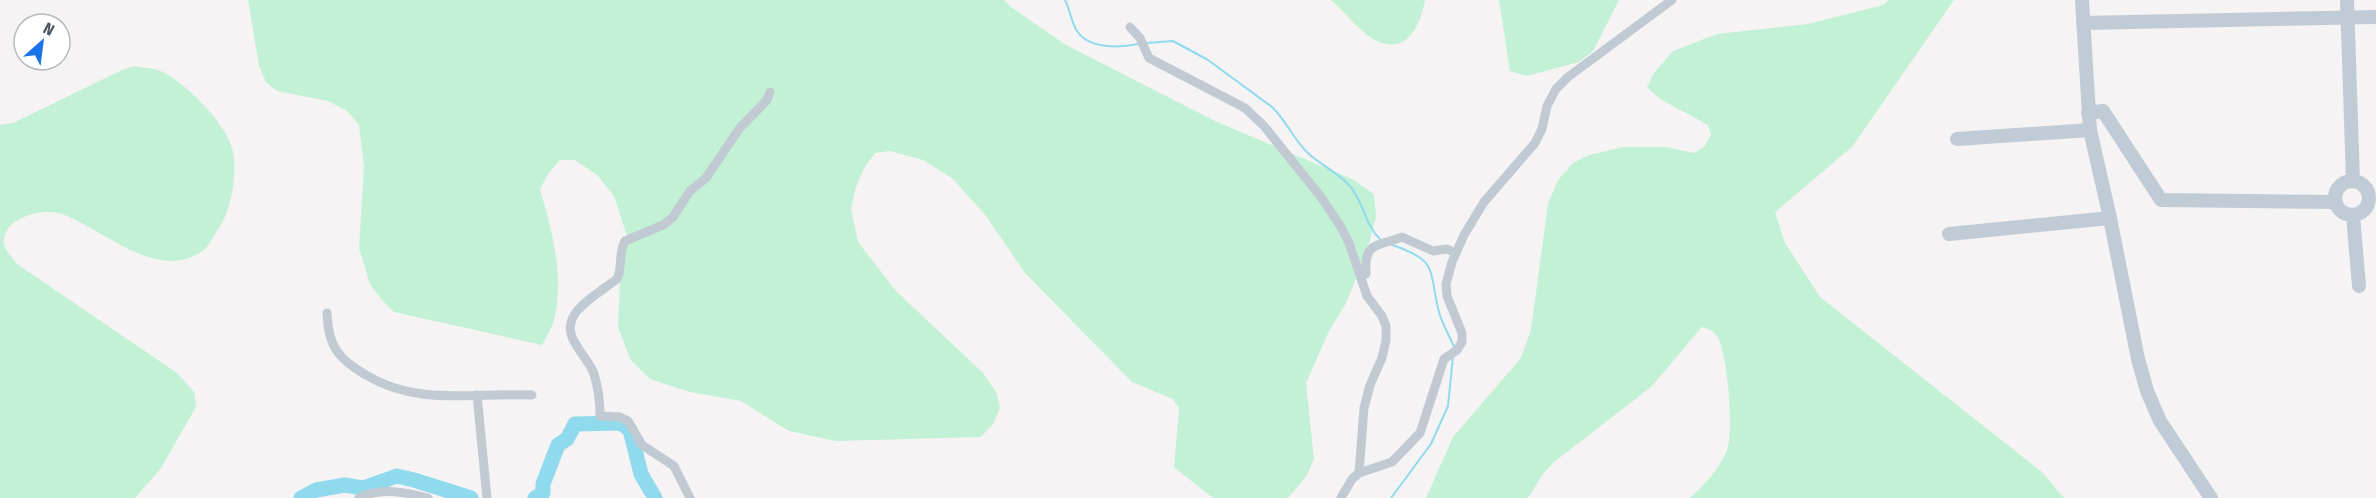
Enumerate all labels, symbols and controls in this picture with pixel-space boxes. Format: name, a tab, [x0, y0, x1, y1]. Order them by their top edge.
north arrow	[12, 12, 72, 72]
text: N	[40, 19, 58, 40]

